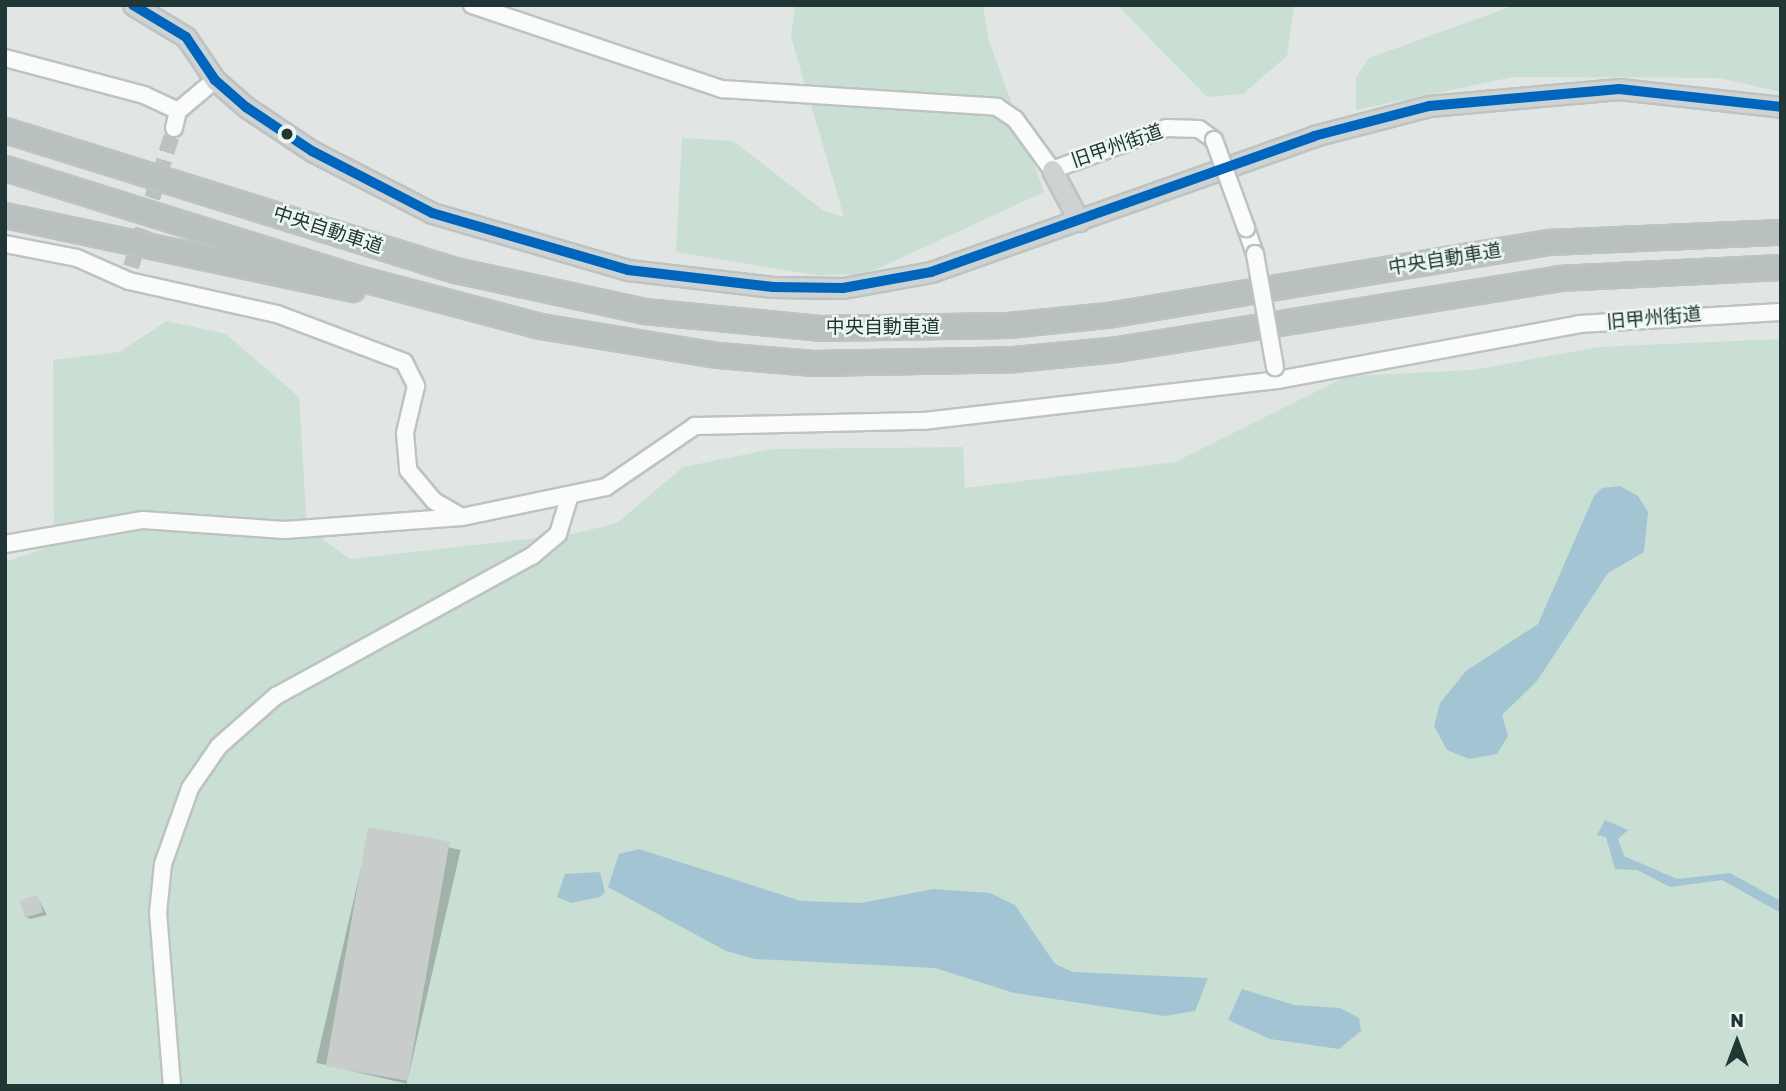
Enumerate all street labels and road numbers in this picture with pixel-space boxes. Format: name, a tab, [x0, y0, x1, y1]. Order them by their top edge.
street label: 旧甲州街道	[1068, 120, 1166, 172]
street label: 中央自動車道	[270, 202, 386, 258]
street label: 中央自動車道	[1387, 239, 1503, 279]
street label: 旧甲州街道	[1606, 303, 1702, 333]
street label: 中央自動車道	[826, 316, 940, 338]

